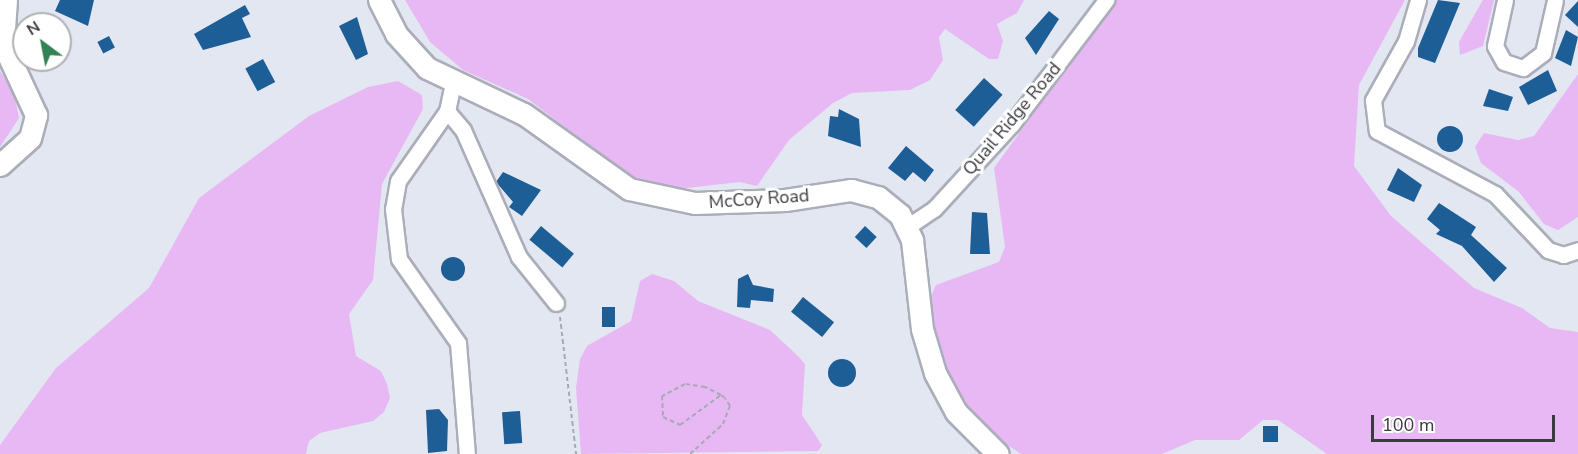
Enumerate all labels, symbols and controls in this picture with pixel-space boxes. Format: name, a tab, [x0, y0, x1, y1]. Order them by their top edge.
north arrow	[12, 12, 72, 72]
text: N	[23, 16, 44, 41]
street label: Quail Ridge Road	[958, 58, 1066, 180]
street label: McCoy Road	[708, 185, 810, 213]
scale bar	[1374, 403, 1558, 441]
text: 100 m	[1382, 413, 1434, 437]

